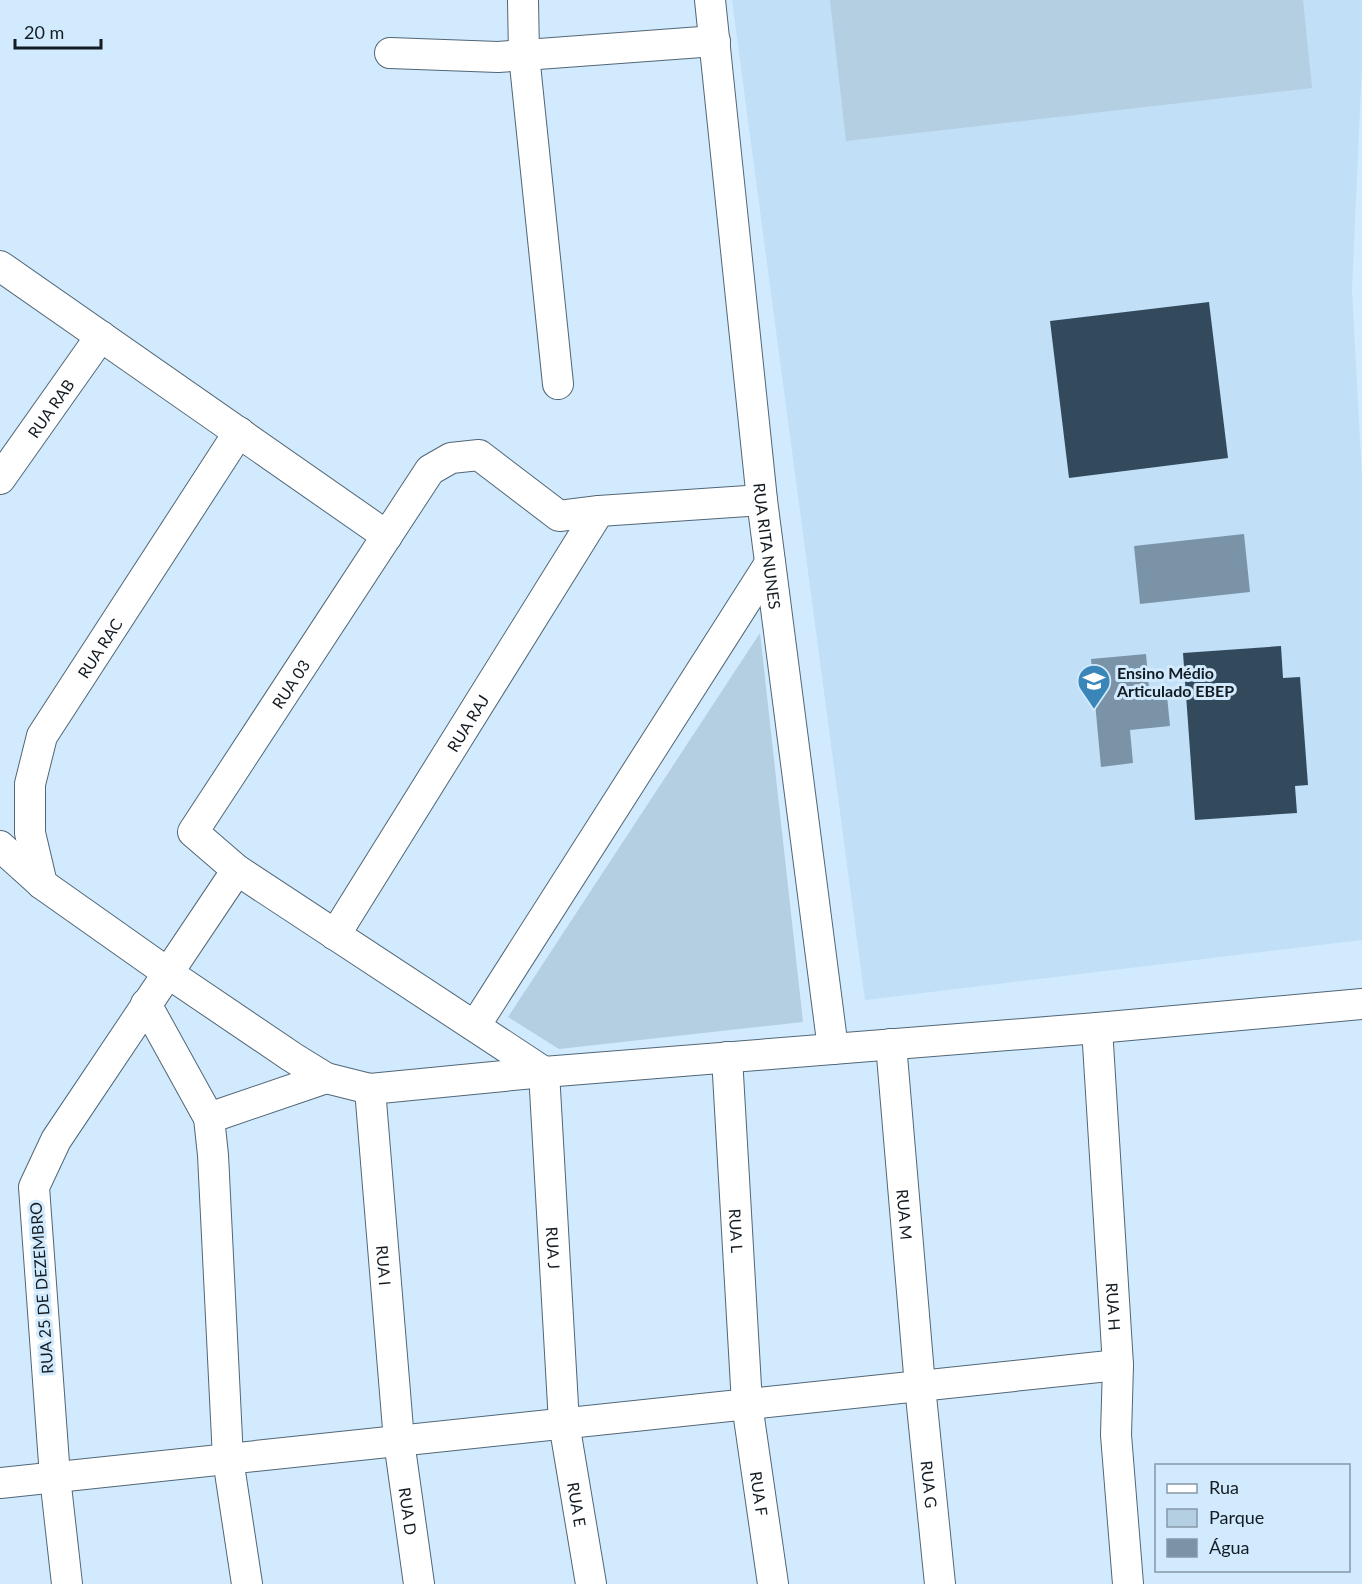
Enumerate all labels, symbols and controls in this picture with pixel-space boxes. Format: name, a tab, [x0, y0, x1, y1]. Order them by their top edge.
scale bar	[15, 12, 100, 50]
text: 20 m	[24, 21, 64, 43]
street label: RUA RAB	[23, 375, 77, 441]
street label: RUA RITA NUNES	[751, 482, 786, 610]
street label: RUA RAC	[73, 614, 126, 681]
street label: RUA 03	[267, 656, 313, 712]
school or university icon: Ensino Médio Articulado EBEP	[1076, 663, 1112, 710]
place label: Ensino Médio Articulado EBEP	[1116, 663, 1234, 700]
street label: RUA RAJ	[442, 691, 492, 755]
street label: RUA M	[894, 1188, 917, 1240]
street label: RUA 25 DE DEZEMBRO	[26, 1201, 56, 1375]
street label: RUA L	[726, 1208, 748, 1253]
street label: RUA J	[543, 1226, 565, 1269]
street label: RUA I	[373, 1245, 396, 1286]
street label: RUA H	[1103, 1282, 1125, 1331]
street label: RUA G	[918, 1460, 942, 1509]
legend	[1155, 1464, 1350, 1572]
street label: RUA F	[747, 1470, 773, 1517]
text: Rua	[1209, 1476, 1239, 1498]
street label: RUA E	[565, 1480, 591, 1528]
street label: RUA D	[396, 1486, 422, 1536]
text: Parque	[1209, 1506, 1264, 1528]
text: Água	[1209, 1536, 1250, 1558]

